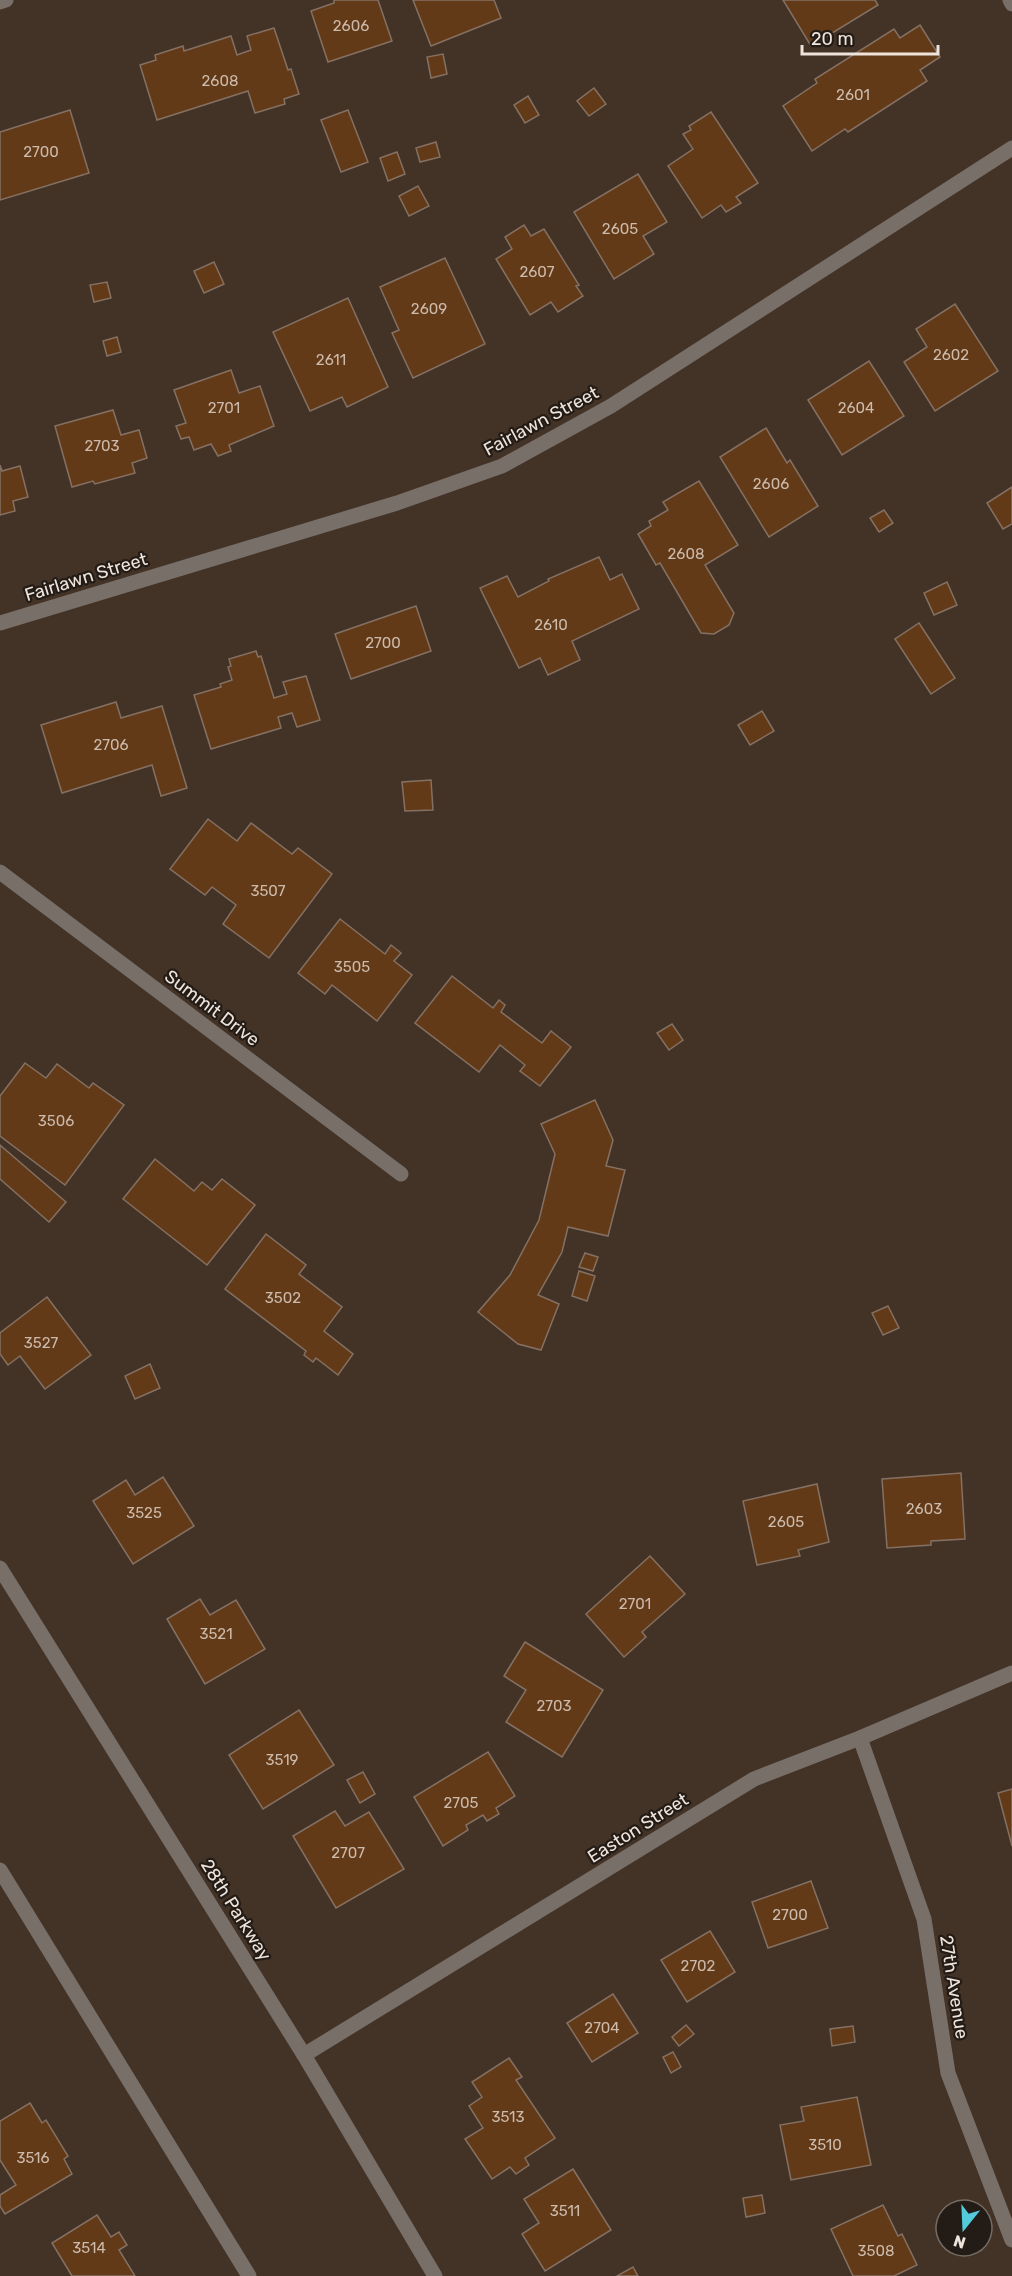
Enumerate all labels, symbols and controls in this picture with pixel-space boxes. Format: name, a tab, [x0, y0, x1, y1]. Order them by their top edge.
house number: 2606	[333, 17, 369, 35]
scale bar	[802, 18, 938, 56]
text: 20 m	[811, 28, 853, 50]
house number: 2608	[202, 72, 238, 90]
house number: 2601	[836, 86, 870, 104]
house number: 2700	[23, 143, 59, 161]
house number: 2605	[602, 220, 638, 238]
house number: 2607	[519, 263, 555, 281]
house number: 2609	[411, 300, 447, 318]
house number: 2602	[933, 346, 969, 364]
house number: 2611	[316, 351, 346, 369]
street label: Fairlawn Street	[480, 381, 602, 461]
house number: 2701	[208, 399, 240, 417]
house number: 2604	[838, 399, 874, 417]
house number: 2703	[84, 437, 120, 455]
house number: 2606	[753, 475, 789, 493]
house number: 2608	[668, 545, 704, 563]
street label: Fairlawn Street	[22, 548, 150, 606]
house number: 2610	[534, 616, 568, 634]
house number: 2700	[365, 634, 401, 652]
house number: 2706	[93, 736, 129, 754]
house number: 3507	[250, 882, 286, 900]
house number: 3505	[334, 958, 370, 976]
street label: Summit Drive	[160, 965, 264, 1051]
house number: 3506	[38, 1112, 74, 1130]
house number: 3502	[265, 1289, 301, 1307]
house number: 3527	[24, 1334, 59, 1352]
house number: 2603	[906, 1500, 942, 1518]
house number: 3525	[126, 1504, 162, 1522]
house number: 2605	[768, 1513, 804, 1531]
house number: 2701	[619, 1595, 651, 1613]
house number: 3521	[199, 1625, 233, 1643]
house number: 2703	[536, 1697, 572, 1715]
house number: 3519	[265, 1751, 299, 1769]
street label: Easton Street	[584, 1788, 692, 1868]
house number: 2705	[444, 1794, 479, 1812]
house number: 2707	[331, 1844, 365, 1862]
street label: 28th Parkway	[196, 1855, 276, 1965]
house number: 2700	[772, 1906, 808, 1924]
street label: 27th Avenue	[935, 1934, 973, 2040]
house number: 2702	[681, 1957, 716, 1975]
house number: 2704	[584, 2019, 620, 2037]
house number: 3513	[491, 2108, 525, 2126]
house number: 3510	[808, 2136, 842, 2154]
house number: 3516	[16, 2149, 50, 2167]
north arrow	[934, 2198, 994, 2258]
house number: 3511	[550, 2202, 580, 2220]
text: N	[951, 2231, 968, 2253]
house number: 3514	[72, 2239, 106, 2257]
house number: 3508	[858, 2242, 895, 2260]

